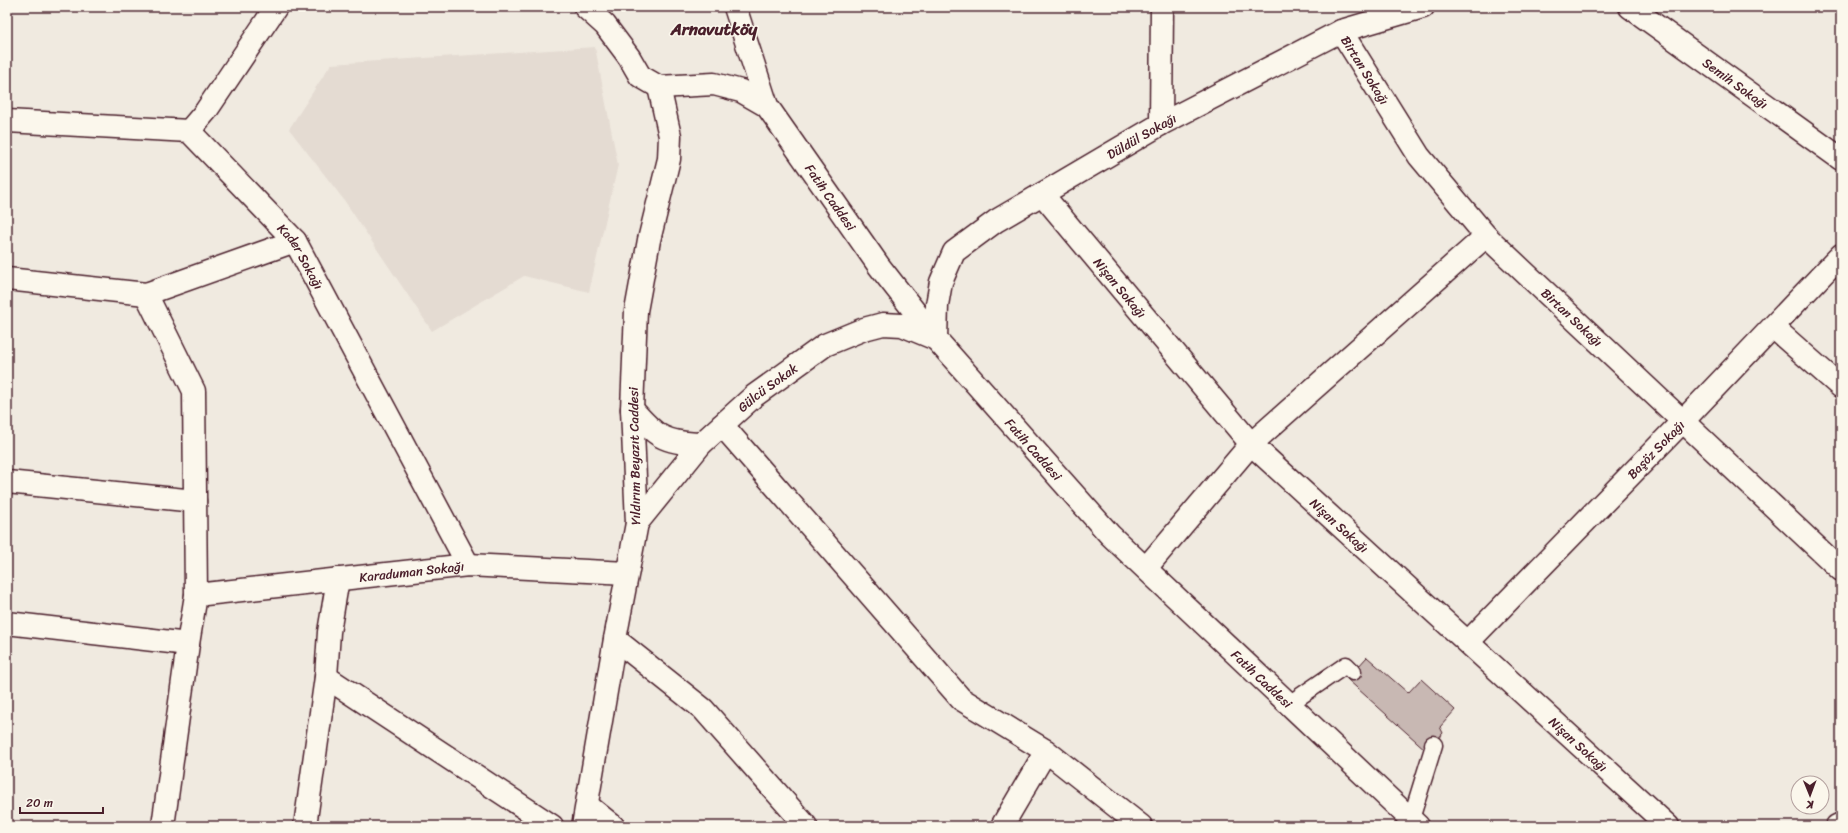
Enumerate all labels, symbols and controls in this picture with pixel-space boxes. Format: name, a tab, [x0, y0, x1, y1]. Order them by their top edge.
district label: Arnavutköy	[670, 14, 759, 44]
street label: Birtan Sokağı	[1335, 31, 1396, 110]
street label: Semih Sokağı	[1697, 52, 1773, 115]
street label: Düldül Sokağı	[1102, 107, 1181, 166]
street label: Fatih Caddesi	[799, 159, 862, 236]
street label: Kader Sokağı	[271, 218, 330, 294]
street label: Nişan Sokağı	[1087, 252, 1153, 324]
street label: Birtan Sokağı	[1536, 282, 1608, 353]
street label: Gülcü Sokak	[732, 357, 803, 418]
street label: Yıldırım Beyazıt Caddesi	[622, 386, 647, 525]
street label: Fatih Caddesi	[999, 413, 1068, 486]
street label: Başöz Sokağı	[1621, 414, 1691, 485]
street label: Nişan Sokağı	[1304, 492, 1375, 559]
street label: Karaduman Sokağı	[358, 554, 466, 589]
street label: Fatih Caddesi	[1226, 644, 1298, 714]
street label: Nişan Sokağı	[1543, 711, 1613, 778]
north arrow	[1790, 775, 1830, 815]
scale bar	[20, 789, 103, 815]
text: 20 m	[26, 792, 53, 814]
text: K	[1805, 795, 1815, 814]

